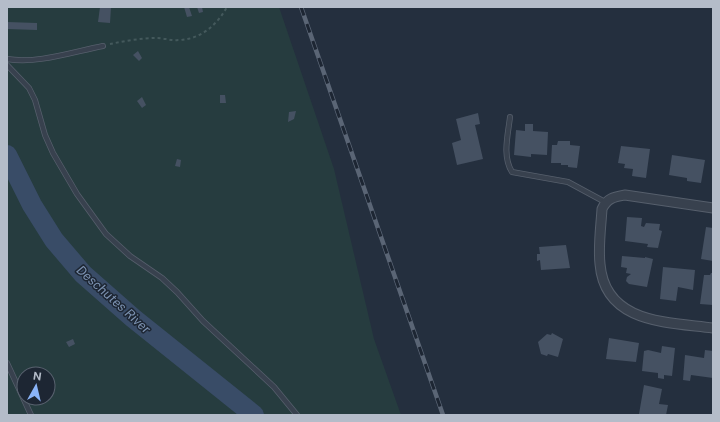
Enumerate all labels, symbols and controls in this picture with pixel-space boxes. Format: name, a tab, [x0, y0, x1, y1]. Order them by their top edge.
water label: Deschutes River	[74, 262, 154, 337]
north arrow	[16, 366, 56, 406]
text: N	[32, 370, 42, 383]

